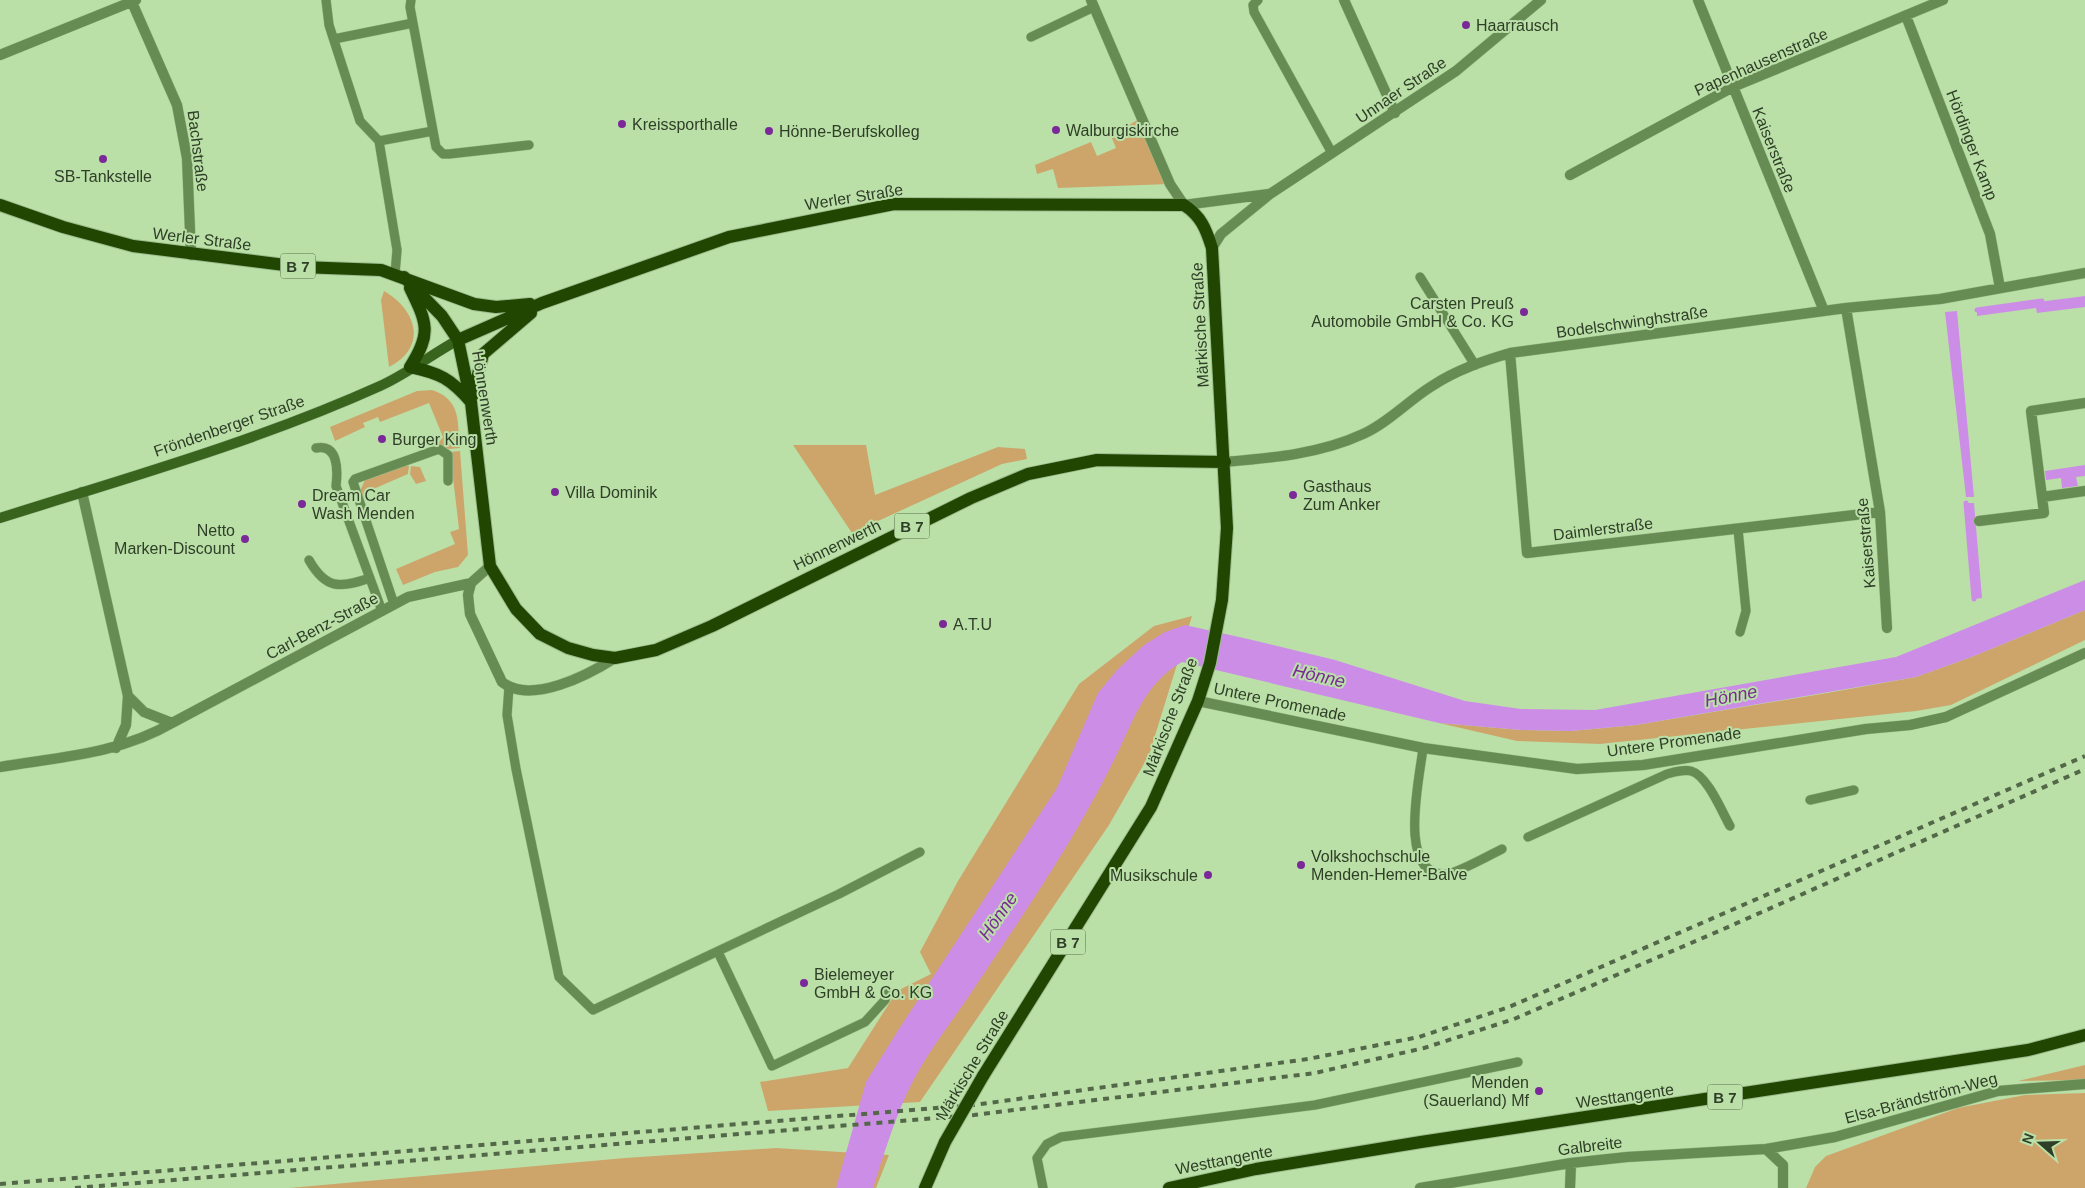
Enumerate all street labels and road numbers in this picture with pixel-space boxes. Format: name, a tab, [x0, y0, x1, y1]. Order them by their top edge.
street label: Papenhausenstraße	[1692, 25, 1830, 99]
street label: Unnaer Straße	[1353, 54, 1449, 126]
street label: Hördinger Kamp	[1943, 88, 2001, 203]
street label: Kaiserstraße	[1749, 105, 1799, 195]
street label: Bachstraße	[185, 109, 211, 193]
street label: Werler Straße	[804, 181, 904, 213]
street label: Werler Straße	[152, 225, 252, 253]
road number: B 7	[280, 254, 316, 278]
street label: Märkische Straße	[1188, 262, 1212, 388]
street label: Bodelschwinghstraße	[1555, 303, 1709, 341]
street label: Hönnenwerth	[469, 350, 501, 446]
street label: Fröndenberger Straße	[151, 392, 307, 460]
street label: Kaiserstraße	[1854, 497, 1878, 589]
road number: B 7	[894, 514, 930, 538]
street label: Daimlerstraße	[1552, 514, 1654, 544]
street label: Hönnenwerth	[791, 516, 883, 574]
street label: Carl-Benz-Straße	[263, 589, 381, 663]
street label: Märkische Straße	[1140, 655, 1200, 779]
street label: Untere Promenade	[1212, 680, 1348, 724]
street label: Untere Promenade	[1606, 724, 1742, 760]
road number: B 7	[1050, 930, 1086, 954]
street label: Märkische Straße	[932, 1007, 1012, 1123]
street label: Elsa-Brändström-Weg	[1843, 1069, 1999, 1127]
street label: Westtangente	[1575, 1081, 1675, 1111]
road number: B 7	[1708, 1084, 1742, 1110]
street label: Galbreite	[1557, 1134, 1623, 1158]
street label: Westtangente	[1174, 1142, 1274, 1178]

